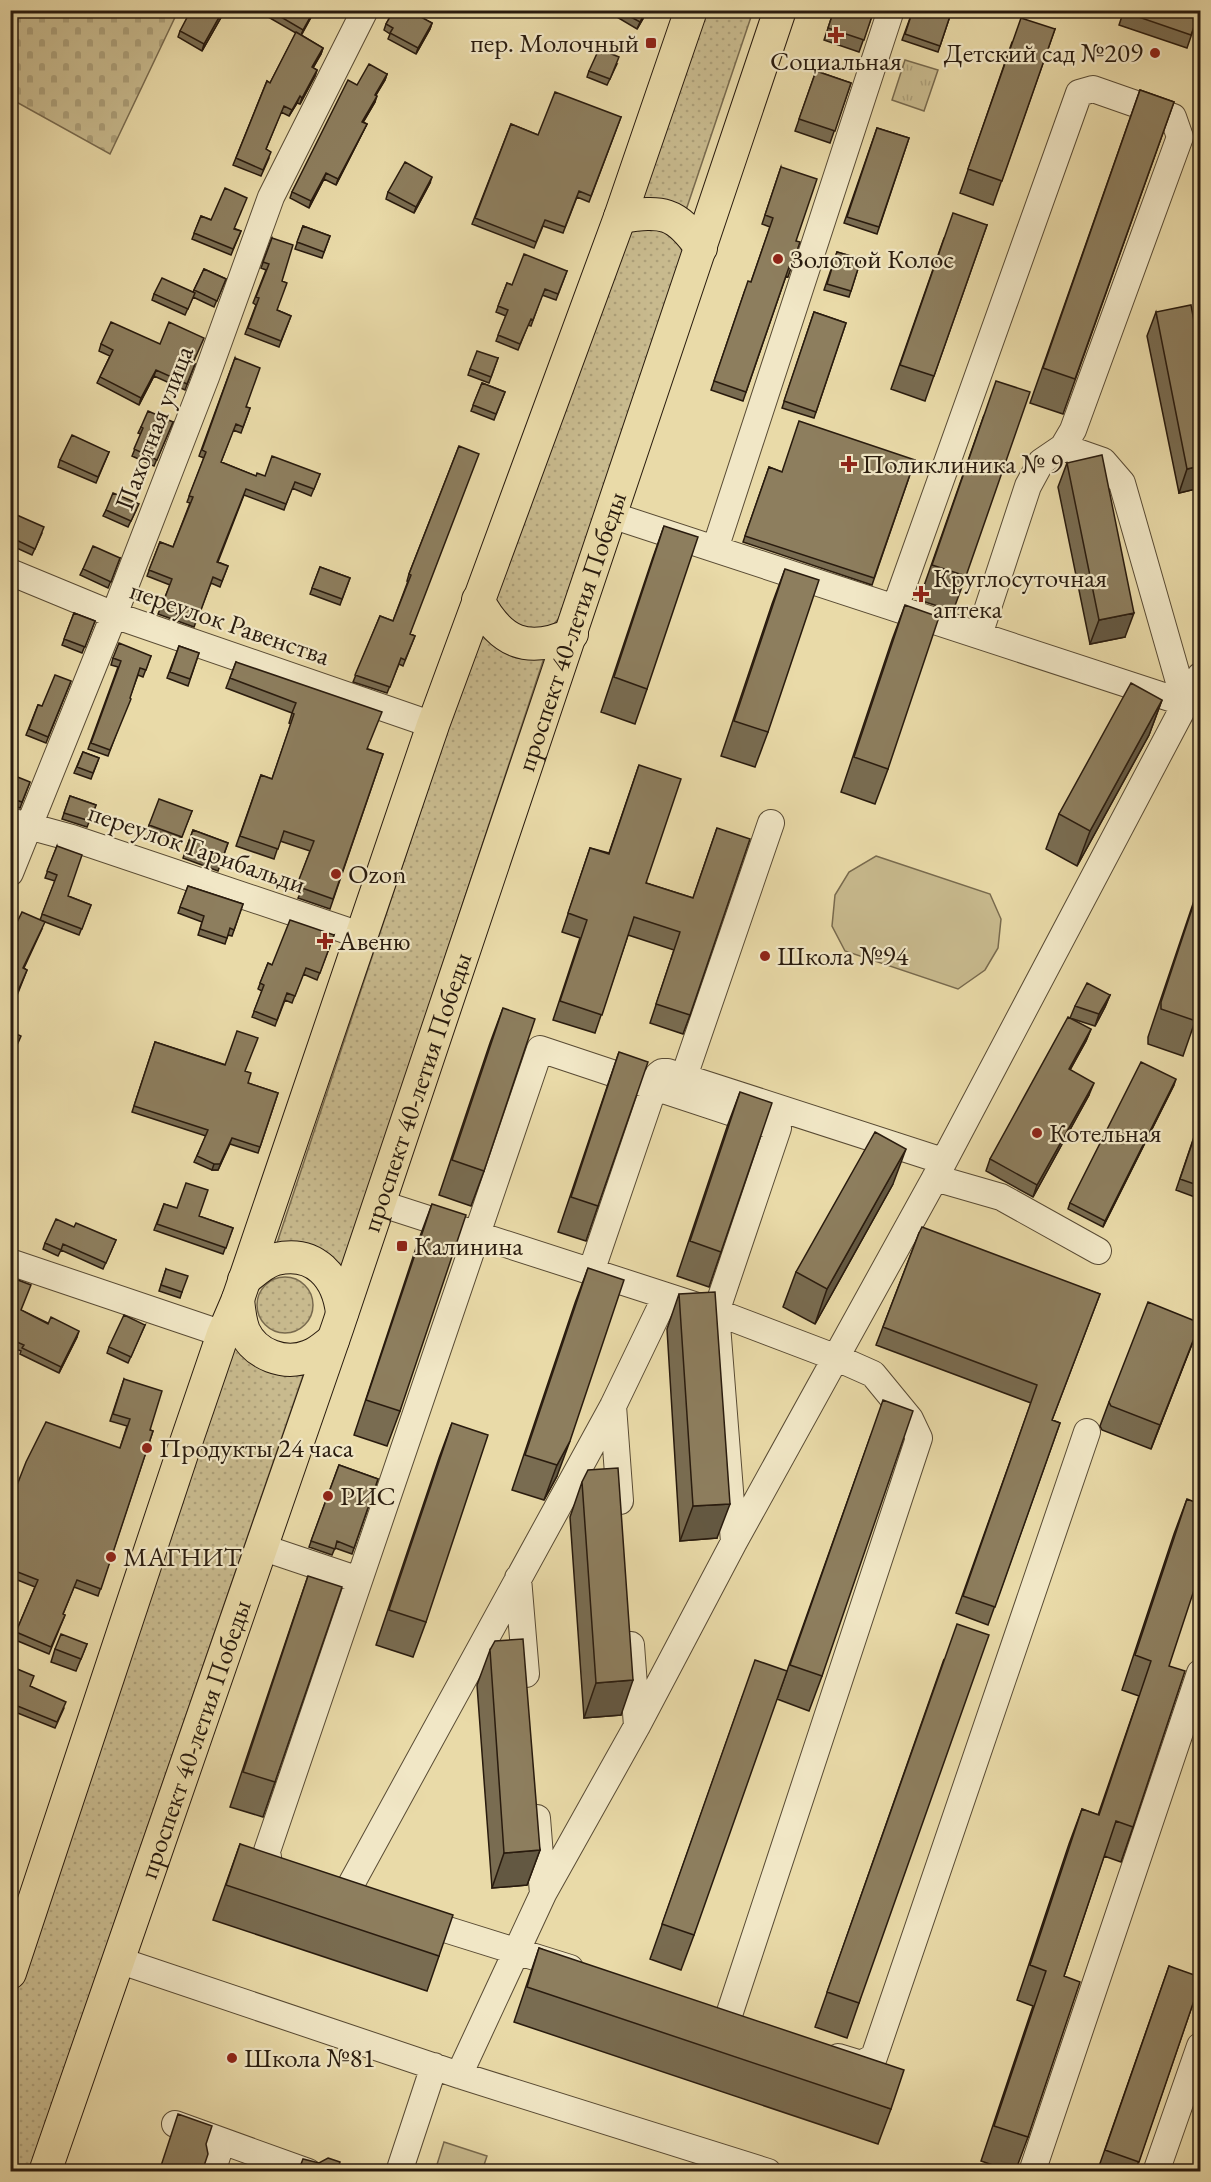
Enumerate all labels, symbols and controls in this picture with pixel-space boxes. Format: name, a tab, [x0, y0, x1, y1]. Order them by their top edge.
place label: пер. Молочный	[470, 25, 639, 60]
marker: Социальная	[829, 28, 843, 42]
place label: Детский сад №209	[944, 35, 1143, 70]
marker: пер. Молочный	[644, 36, 658, 50]
place label: Социальная	[770, 43, 902, 78]
marker: Детский сад №209	[1148, 46, 1162, 60]
place label: Золотой Колос	[790, 241, 954, 276]
marker: Золотой Колос	[771, 252, 785, 266]
street label: Пахотная улица	[106, 340, 201, 515]
place label: Поликлиника № 9	[862, 446, 1063, 481]
marker: Поликлиника № 9	[840, 455, 858, 473]
street label: проспект 40-летия Победы	[508, 487, 634, 776]
place label: Круглосуточная аптека	[933, 560, 1107, 626]
street label: переулок Равенства	[126, 572, 335, 673]
marker: Круглосуточная аптека	[914, 587, 928, 601]
street label: переулок Гарибальди	[84, 794, 310, 901]
place label: Ozon	[348, 856, 406, 891]
marker: Ozon	[329, 867, 343, 881]
place label: Авеню	[337, 923, 411, 958]
marker: Авеню	[316, 932, 334, 950]
place label: Школа №94	[777, 938, 910, 973]
street label: проспект 40-летия Победы	[353, 948, 479, 1236]
marker: Школа №94	[758, 949, 772, 963]
place label: Котельная	[1049, 1115, 1162, 1150]
marker: Котельная	[1030, 1126, 1044, 1140]
place label: Калинина	[414, 1228, 523, 1263]
marker: Калинина	[395, 1239, 409, 1253]
place label: Продукты 24 часа	[159, 1430, 354, 1465]
marker: Продукты 24 часа	[140, 1441, 154, 1455]
place label: РИС	[340, 1478, 396, 1513]
marker: РИС	[321, 1489, 335, 1503]
place label: МАГНИТ	[123, 1539, 243, 1574]
marker: МАГНИТ	[104, 1550, 118, 1564]
street label: проспект 40-летия Победы	[130, 1595, 259, 1883]
place label: Школа №81	[244, 2040, 375, 2075]
marker: Школа №81	[225, 2051, 239, 2065]

